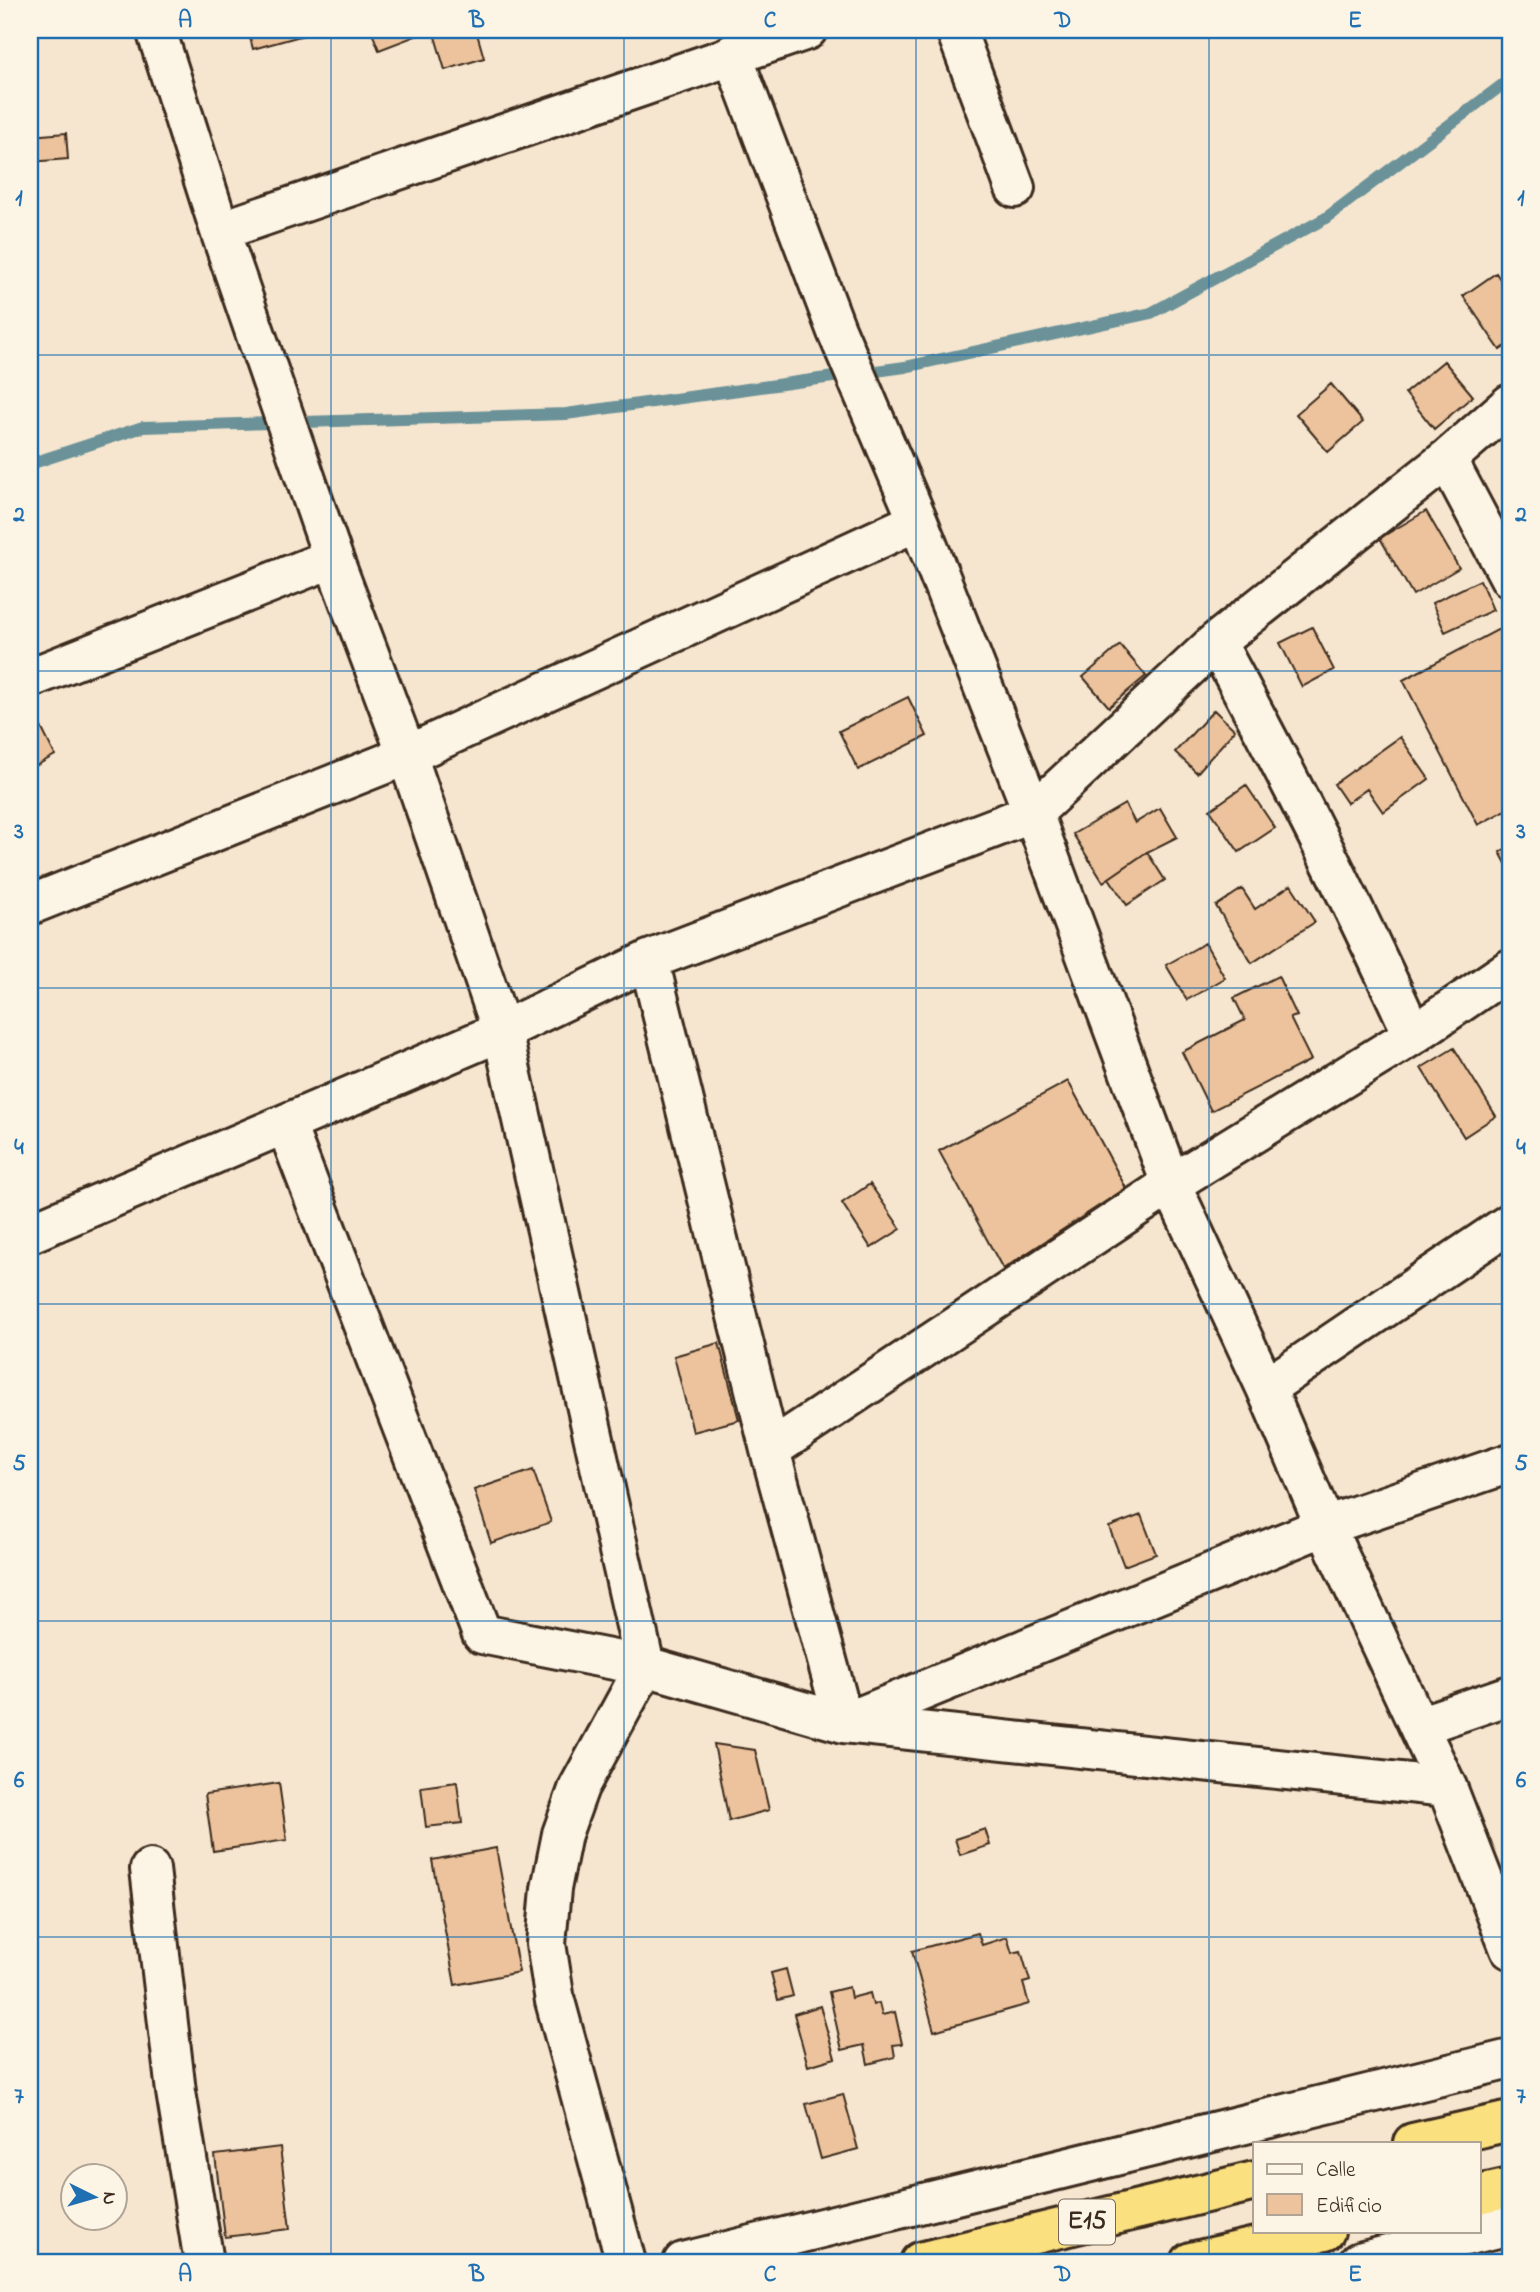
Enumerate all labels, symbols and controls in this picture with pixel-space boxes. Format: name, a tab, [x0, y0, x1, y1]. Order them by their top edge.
text: A	[178, 5, 192, 38]
text: B	[468, 5, 485, 38]
text: C	[764, 5, 777, 38]
text: D	[1054, 5, 1071, 38]
text: E	[1348, 5, 1362, 38]
text: 1	[15, 183, 23, 216]
text: 1	[1517, 183, 1525, 216]
text: 2	[12, 499, 25, 532]
text: 2	[1514, 499, 1527, 532]
text: 3	[13, 816, 24, 849]
text: 3	[1515, 816, 1526, 849]
text: 4	[14, 1132, 24, 1165]
text: 4	[1516, 1132, 1526, 1165]
text: 5	[12, 1448, 26, 1481]
text: 5	[1514, 1448, 1528, 1481]
text: 6	[14, 1765, 25, 1798]
text: 6	[1516, 1765, 1527, 1798]
text: 7	[14, 2081, 24, 2114]
text: 7	[1516, 2081, 1526, 2114]
legend	[1253, 2142, 1480, 2232]
text: Calle	[1316, 2156, 1356, 2186]
north arrow	[60, 2162, 130, 2232]
text: N	[94, 2191, 122, 2206]
text: Edificio	[1316, 2192, 1382, 2222]
road number: E15	[1059, 2200, 1115, 2244]
text: A	[178, 2259, 192, 2292]
text: B	[468, 2259, 485, 2292]
text: C	[764, 2259, 777, 2292]
text: D	[1054, 2259, 1071, 2292]
text: E	[1348, 2259, 1362, 2292]

